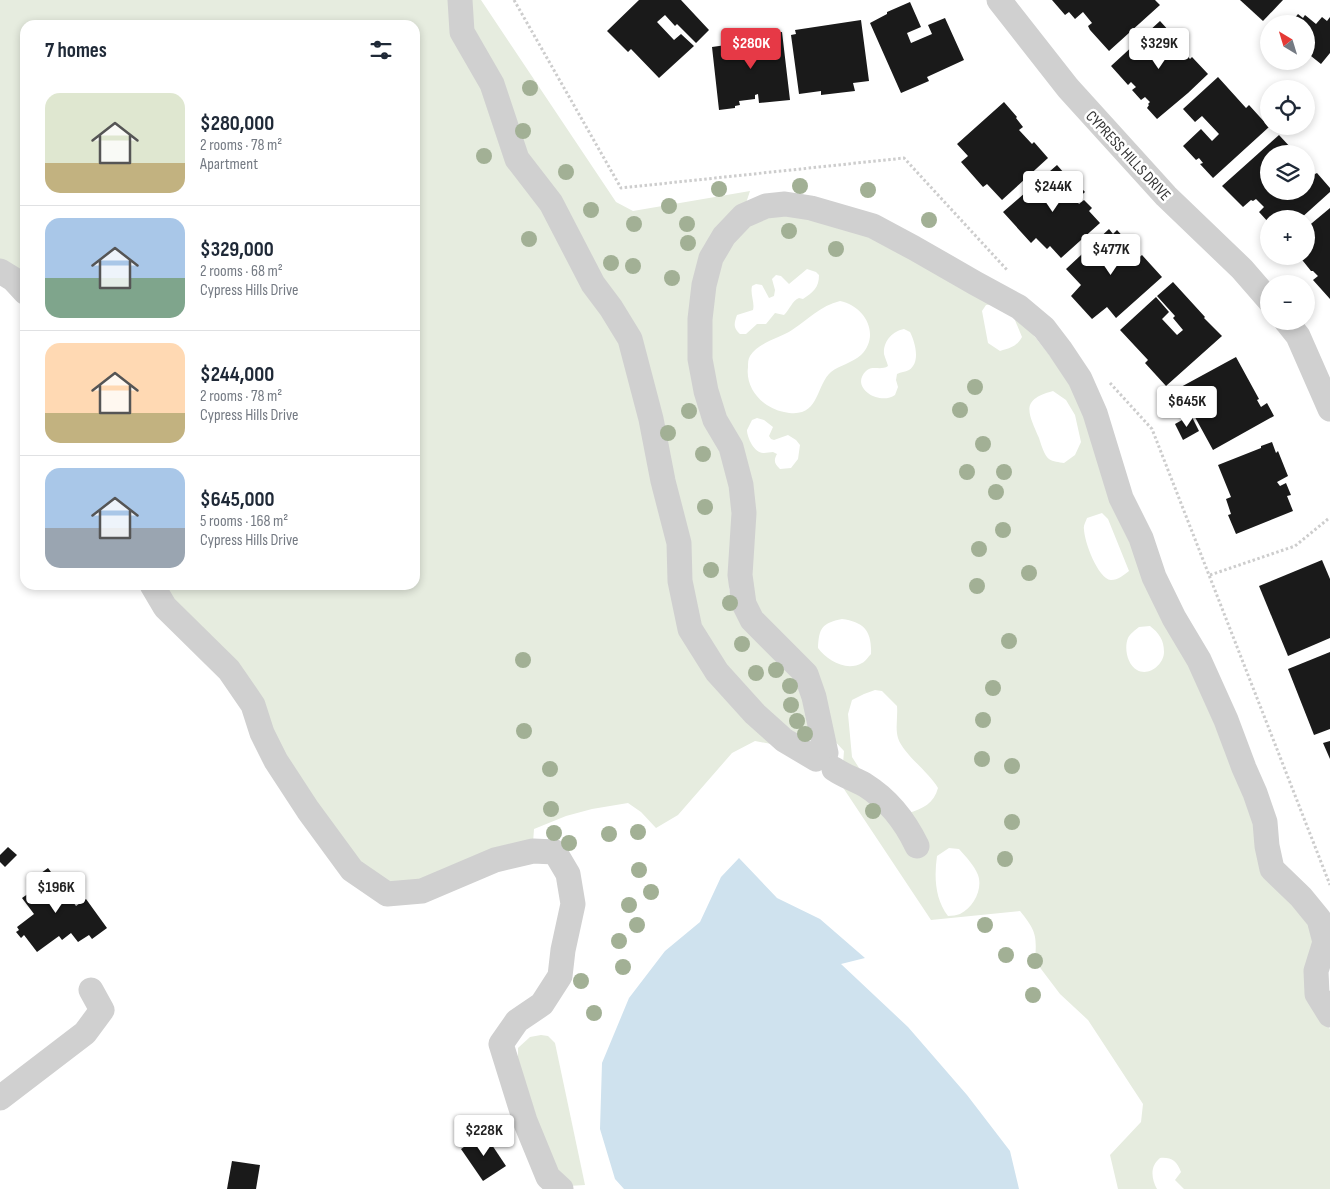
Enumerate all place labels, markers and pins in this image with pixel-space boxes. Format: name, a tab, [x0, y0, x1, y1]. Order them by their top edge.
pin: $280K	[716, 28, 786, 70]
pin: $329K	[1124, 28, 1194, 70]
pin: $244K	[1018, 170, 1088, 213]
pin: $477K	[1076, 234, 1146, 276]
pin: $645K	[1152, 386, 1222, 428]
pin: $196K	[21, 872, 91, 914]
pin: $228K	[449, 1114, 519, 1157]

